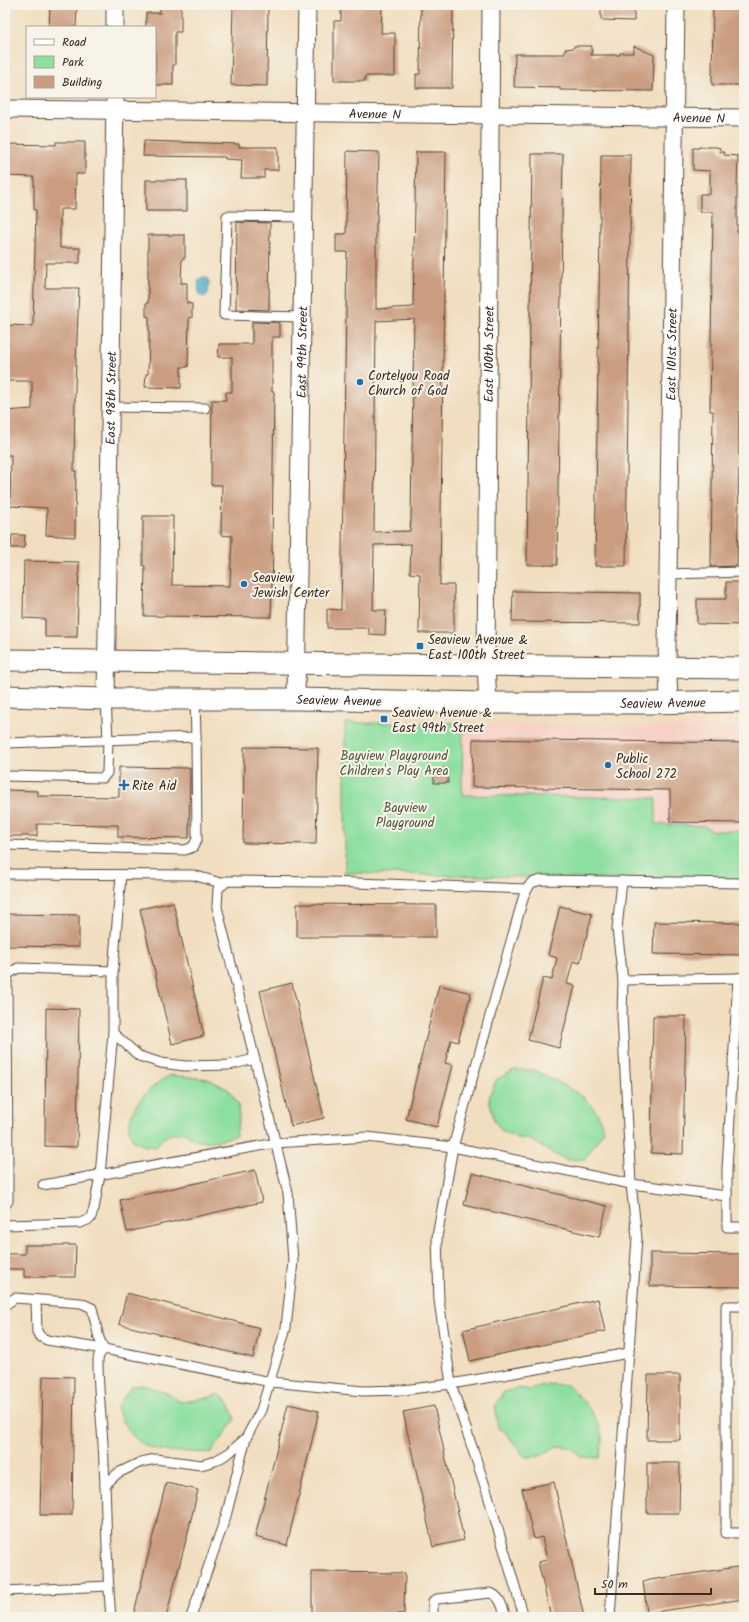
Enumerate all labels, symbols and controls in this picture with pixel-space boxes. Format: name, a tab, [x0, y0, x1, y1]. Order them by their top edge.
legend	[26, 26, 156, 98]
text: Road	[62, 33, 87, 52]
text: Park	[62, 53, 84, 72]
text: Building	[62, 73, 102, 92]
street label: Avenue N	[349, 104, 401, 126]
street label: Avenue N	[673, 108, 725, 130]
street label: East 99th Street	[292, 305, 314, 398]
street label: East 100th Street	[479, 305, 501, 403]
street label: East 101st Street	[661, 306, 684, 401]
street label: East 98th Street	[101, 350, 123, 445]
place label: Cortelyou Road Church of God	[368, 366, 450, 402]
marker: Cortelyou Road Church of God	[355, 377, 365, 387]
place label: Seaview Jewish Center	[252, 568, 330, 604]
marker: Seaview Jewish Center	[239, 579, 249, 589]
place label: Seaview Avenue & East 100th Street	[428, 630, 528, 666]
marker: Seaview Avenue & East 100th Street	[415, 641, 425, 651]
street label: Seaview Avenue	[296, 690, 382, 713]
street label: Seaview Avenue	[620, 693, 706, 715]
place label: Seaview Avenue & East 99th Street	[392, 703, 492, 739]
marker: Seaview Avenue & East 99th Street	[379, 714, 389, 724]
park label: Bayview Playground Children's Play Area	[339, 746, 449, 782]
place label: Public School 272	[616, 749, 677, 785]
marker: Public School 272	[603, 760, 613, 770]
place label: Rite Aid	[132, 776, 177, 797]
marker: Rite Aid	[119, 780, 129, 790]
park label: Bayview Playground	[376, 798, 435, 834]
scale bar	[595, 1570, 711, 1596]
text: 50 m	[601, 1575, 628, 1594]

